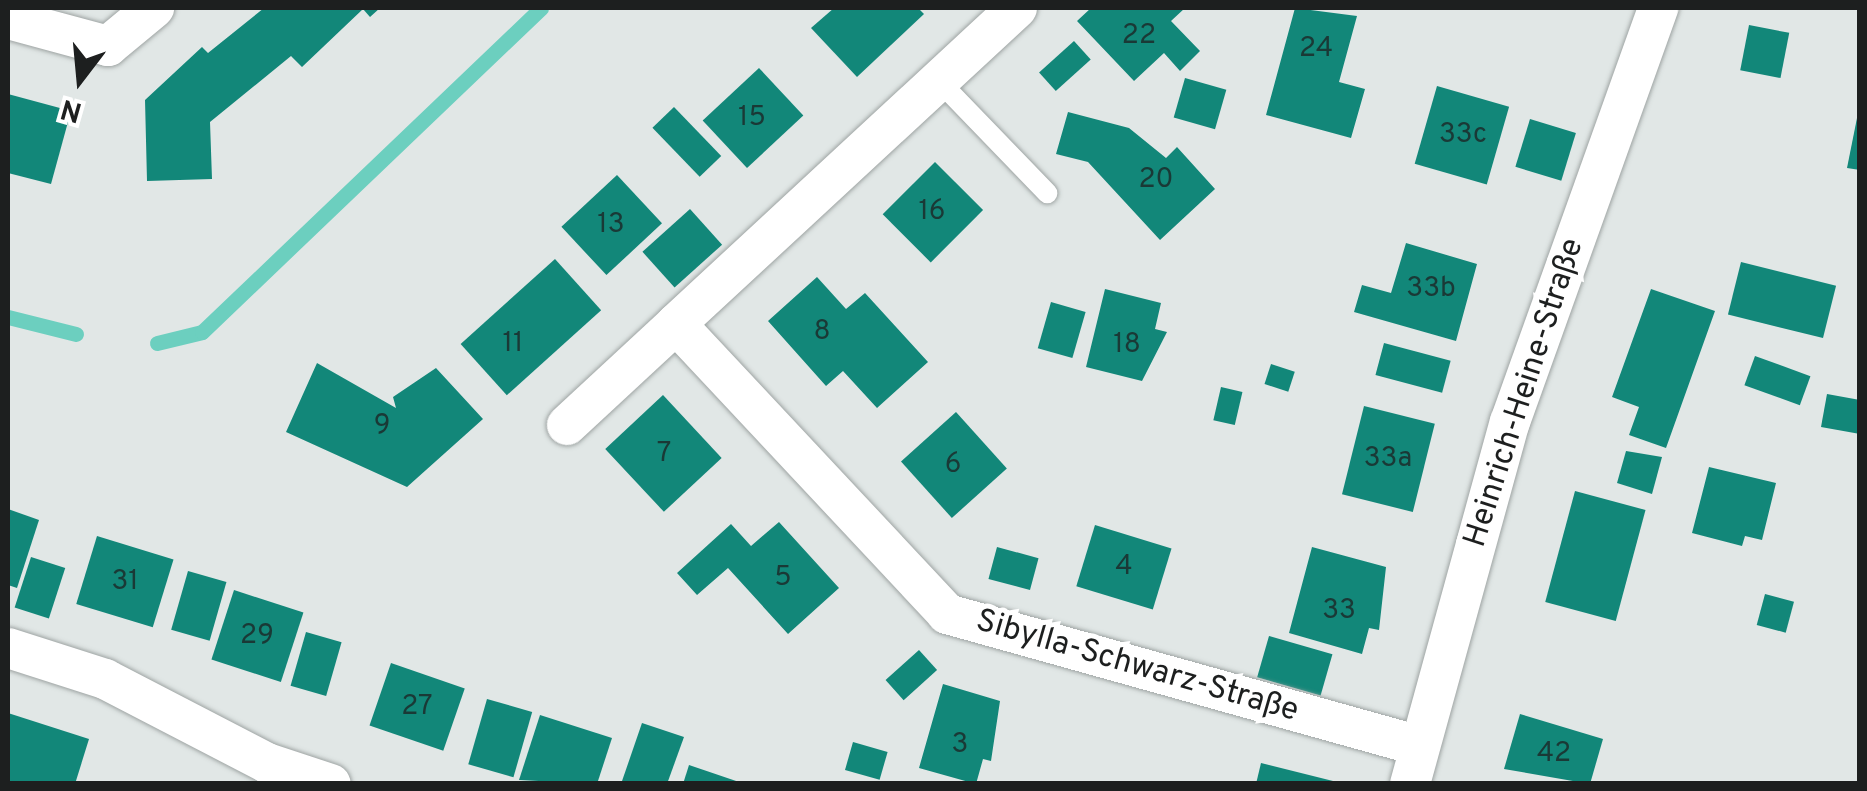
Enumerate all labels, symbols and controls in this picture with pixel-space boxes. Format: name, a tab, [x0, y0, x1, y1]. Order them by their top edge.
house number: 22	[1122, 19, 1156, 53]
north arrow	[30, 30, 130, 130]
house number: 24	[1299, 32, 1333, 66]
text: N	[57, 89, 86, 129]
house number: 15	[738, 101, 766, 135]
house number: 33c	[1439, 118, 1487, 152]
house number: 20	[1138, 163, 1174, 197]
house number: 16	[918, 195, 946, 229]
house number: 13	[597, 208, 625, 242]
street label: Heinrich-Heine-Straße	[1457, 234, 1593, 552]
house number: 33b	[1406, 272, 1456, 306]
house number: 8	[813, 315, 831, 349]
house number: 11	[503, 327, 523, 361]
house number: 18	[1113, 328, 1141, 362]
house number: 9	[374, 409, 390, 443]
house number: 7	[657, 437, 671, 471]
house number: 33a	[1364, 442, 1412, 476]
house number: 6	[945, 448, 961, 482]
house number: 4	[1115, 550, 1133, 584]
house number: 5	[774, 561, 792, 595]
house number: 31	[111, 565, 139, 599]
house number: 33	[1322, 594, 1356, 628]
street label: Sibylla-Schwarz-Straße	[971, 603, 1303, 731]
house number: 29	[240, 619, 274, 653]
house number: 27	[401, 690, 433, 724]
house number: 3	[952, 728, 968, 762]
house number: 42	[1537, 737, 1571, 771]

